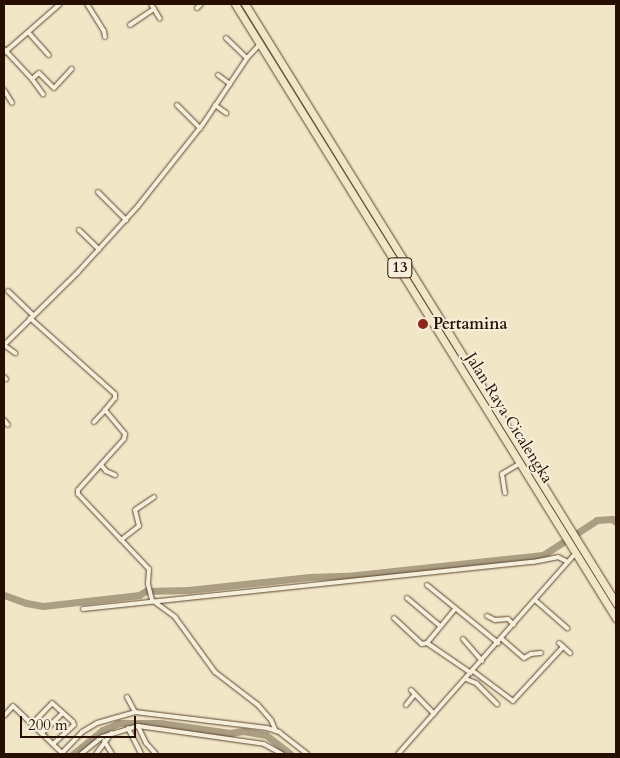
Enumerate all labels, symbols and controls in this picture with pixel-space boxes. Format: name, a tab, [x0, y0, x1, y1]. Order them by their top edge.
road number: 13	[386, 256, 414, 280]
place label: Pertamina	[433, 314, 507, 334]
marker: Pertamina	[417, 318, 429, 330]
street label: Jalan Raya Cicalengka	[461, 349, 557, 487]
scale bar	[22, 706, 139, 738]
text: 200 m	[28, 715, 68, 735]

